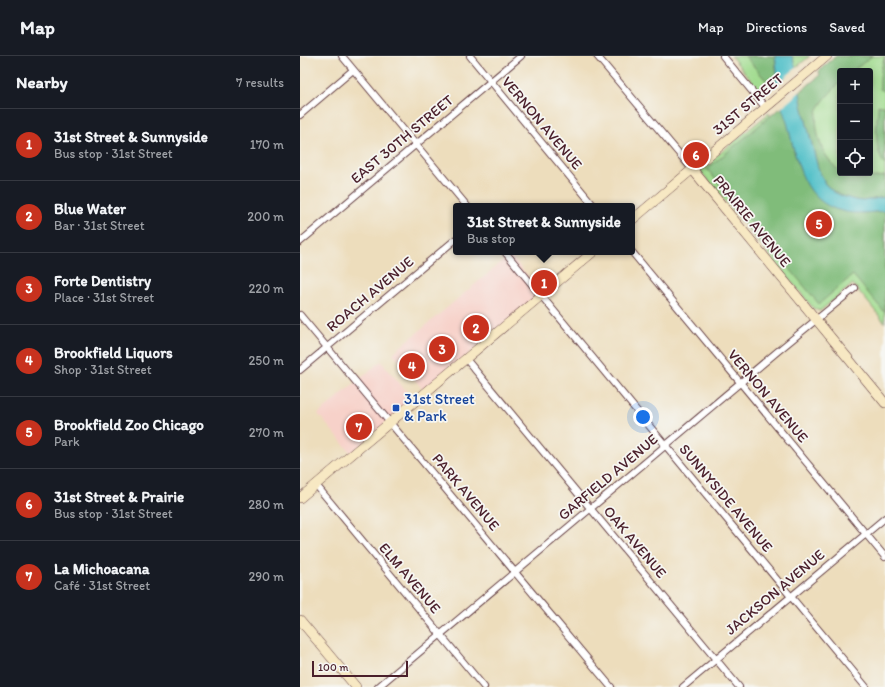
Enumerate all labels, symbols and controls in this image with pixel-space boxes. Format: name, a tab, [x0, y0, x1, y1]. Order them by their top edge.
text: Map	[20, 16, 55, 39]
text: Map	[698, 19, 724, 36]
text: Directions	[746, 19, 807, 36]
text: Saved	[829, 19, 865, 36]
map controls	[837, 68, 873, 176]
button: +	[837, 68, 873, 104]
street label: 31ST STREET	[709, 69, 787, 139]
text: Nearby	[16, 72, 68, 92]
street label: VERNON AVENUE	[498, 73, 586, 173]
text: 7 results	[236, 75, 284, 90]
street label: EAST 30TH STREET	[347, 90, 458, 187]
button: −	[837, 104, 873, 140]
text: 31st Street & Sunnyside	[54, 128, 208, 146]
text: 1	[26, 137, 32, 152]
text: 170 m	[250, 137, 284, 152]
pin: 6	[683, 140, 709, 170]
button: locate	[837, 140, 873, 176]
text: Bus stop · 31st Street	[54, 146, 173, 161]
street label: PRAIRIE AVENUE	[709, 171, 795, 271]
text: Blue Water	[54, 200, 126, 218]
popup	[453, 203, 635, 255]
text: 2	[26, 209, 32, 224]
text: 200 m	[247, 209, 284, 224]
pin: 5	[806, 209, 832, 239]
text: 31st Street & Sunnyside	[467, 213, 621, 231]
text: Bar · 31st Street	[54, 218, 145, 233]
text: Bus stop	[467, 231, 515, 246]
street label: ROACH AVENUE	[323, 252, 417, 336]
pin: 1	[531, 268, 557, 298]
text: Forte Dentistry	[54, 272, 151, 290]
text: 3	[25, 281, 33, 296]
text: 220 m	[248, 281, 284, 296]
text: Place · 31st Street	[54, 290, 154, 305]
pin: 2	[463, 313, 489, 343]
pin: 3	[429, 334, 455, 364]
text: Brookfield Liquors	[54, 344, 173, 362]
street label: VERNON AVENUE	[724, 346, 812, 446]
pin: 4	[399, 351, 425, 381]
text: 4	[25, 353, 33, 368]
text: 250 m	[248, 353, 284, 368]
text: Shop · 31st Street	[54, 362, 152, 377]
place label: 31st Street & Park	[404, 390, 475, 425]
marker: 31st Street & Park	[391, 403, 401, 413]
your location	[633, 407, 653, 427]
pin: 7	[346, 412, 372, 442]
text: Brookfield Zoo Chicago	[54, 416, 204, 434]
text: 5	[26, 425, 32, 440]
text: 270 m	[249, 425, 284, 440]
street label: GARFIELD AVENUE	[554, 430, 662, 524]
text: Park	[54, 434, 80, 449]
street label: SUNNYSIDE AVENUE	[675, 440, 777, 556]
street label: PARK AVENUE	[429, 450, 503, 534]
text: 31st Street & Prairie	[54, 488, 184, 506]
text: 6	[26, 497, 32, 512]
text: 280 m	[248, 497, 284, 512]
street label: OAK AVENUE	[600, 502, 670, 582]
text: Bus stop · 31st Street	[54, 506, 173, 521]
street label: ELM AVENUE	[375, 539, 445, 617]
street label: JACKSON AVENUE	[722, 545, 828, 639]
text: La Michoacana	[54, 560, 150, 578]
text: 7	[26, 569, 32, 584]
text: 290 m	[248, 569, 284, 584]
text: Café · 31st Street	[54, 578, 150, 593]
scale bar	[312, 659, 408, 678]
text: 100 m	[318, 661, 348, 674]

